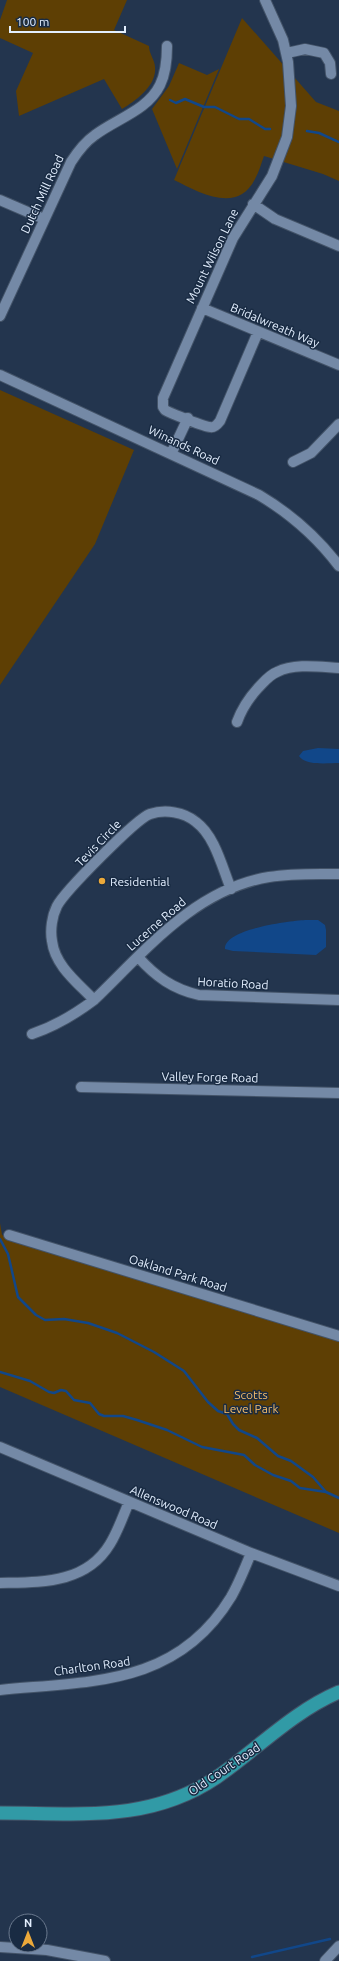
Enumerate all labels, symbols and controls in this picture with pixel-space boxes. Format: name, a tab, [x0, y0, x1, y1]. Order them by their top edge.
scale bar	[10, 8, 125, 34]
text: 100 m	[16, 15, 49, 28]
street label: Dutch Mill Road	[18, 153, 66, 235]
street label: Mount Wilson Lane	[183, 207, 241, 305]
street label: Bridalwreath Way	[229, 300, 322, 350]
street label: Winands Road	[146, 423, 222, 467]
street label: Tevis Circle	[73, 817, 123, 869]
place label: Residential	[110, 875, 170, 888]
marker: Residential	[97, 876, 107, 886]
street label: Lucerne Road	[124, 895, 188, 953]
street label: Horatio Road	[197, 975, 269, 991]
street label: Valley Forge Road	[161, 1070, 259, 1084]
street label: Oakland Park Road	[127, 1252, 229, 1294]
park label: Scotts Level Park	[224, 1388, 278, 1415]
street label: Allenswood Road	[128, 1483, 220, 1531]
street label: Charlton Road	[53, 1654, 131, 1678]
street label: Old Court Road	[186, 1740, 262, 1798]
north arrow	[8, 1913, 48, 1953]
text: N	[24, 1917, 32, 1929]

